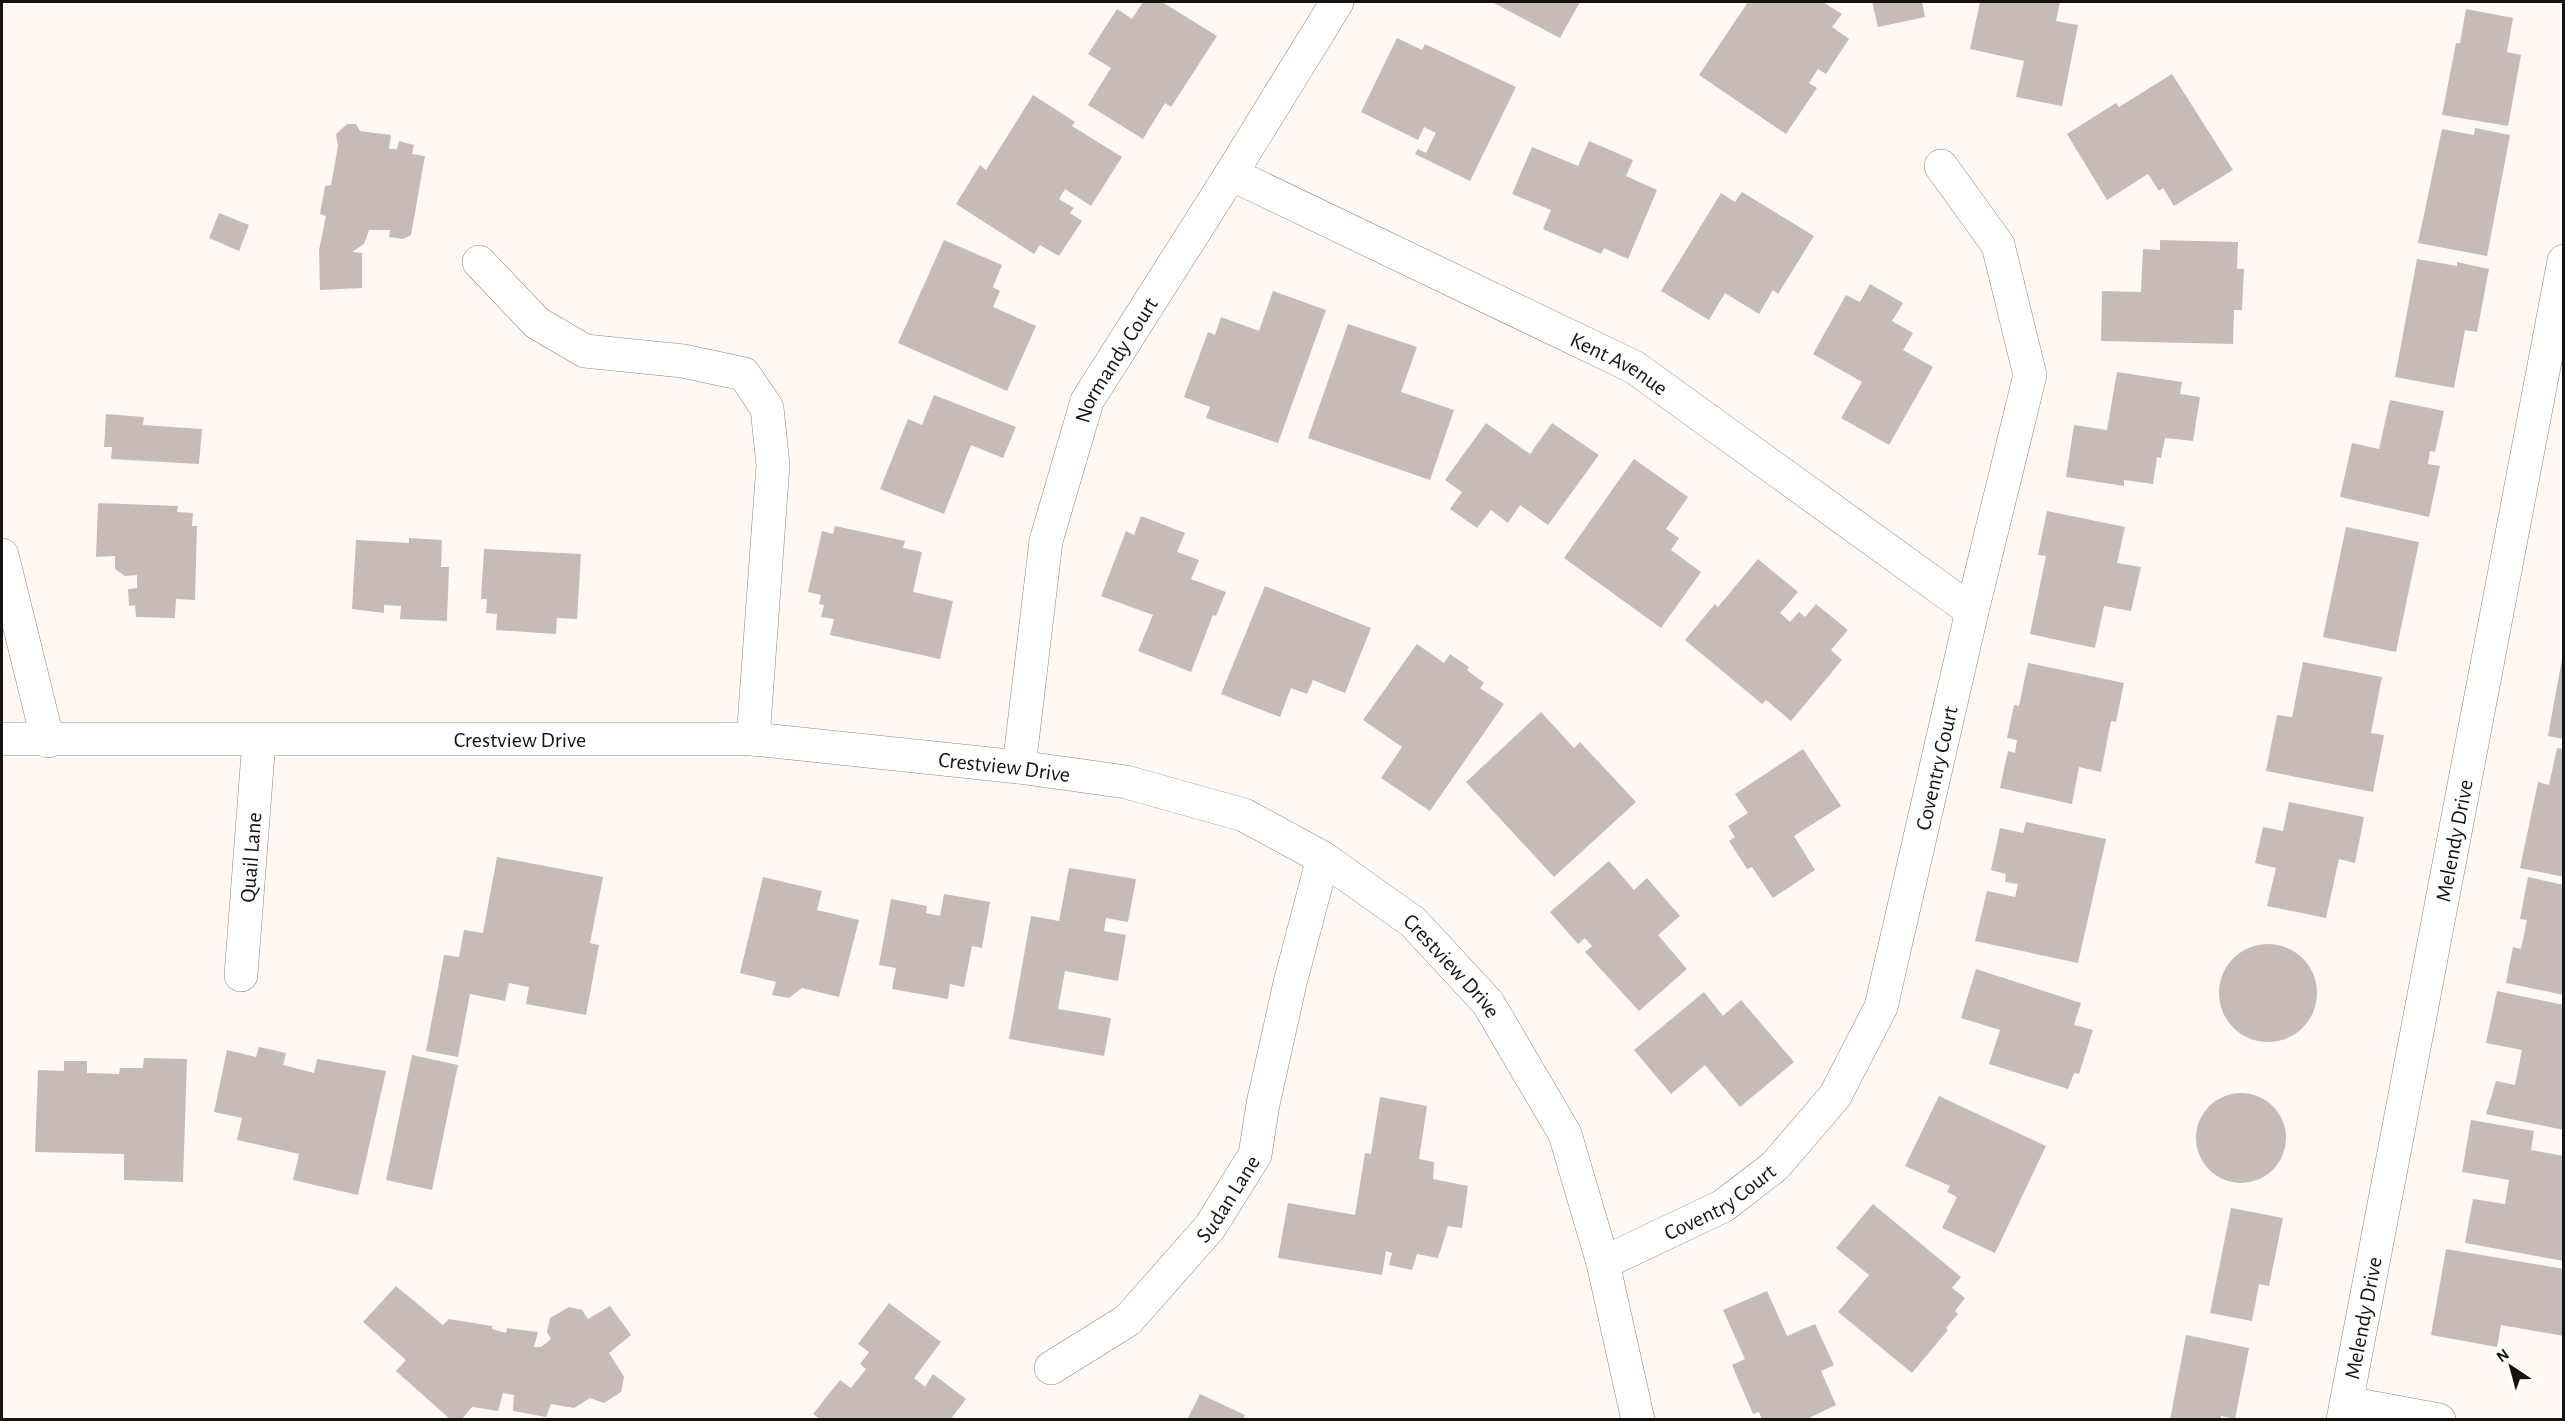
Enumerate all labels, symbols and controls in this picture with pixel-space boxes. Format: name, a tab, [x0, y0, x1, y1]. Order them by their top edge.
street label: Normandy Court	[1071, 294, 1162, 425]
street label: Kent Avenue	[1567, 328, 1672, 400]
street label: Coventry Court	[1912, 704, 1962, 832]
street label: Crestview Drive	[454, 729, 586, 751]
street label: Crestview Drive	[937, 749, 1072, 786]
street label: Melendy Drive	[2432, 778, 2477, 904]
street label: Quail Lane	[237, 811, 265, 903]
street label: Crestview Drive	[1400, 909, 1504, 1022]
street label: Sudan Lane	[1192, 1152, 1264, 1247]
street label: Coventry Court	[1661, 1160, 1780, 1244]
street label: Melendy Drive	[2341, 1255, 2386, 1381]
north arrow	[2481, 1337, 2541, 1397]
text: N	[2494, 1346, 2512, 1365]

